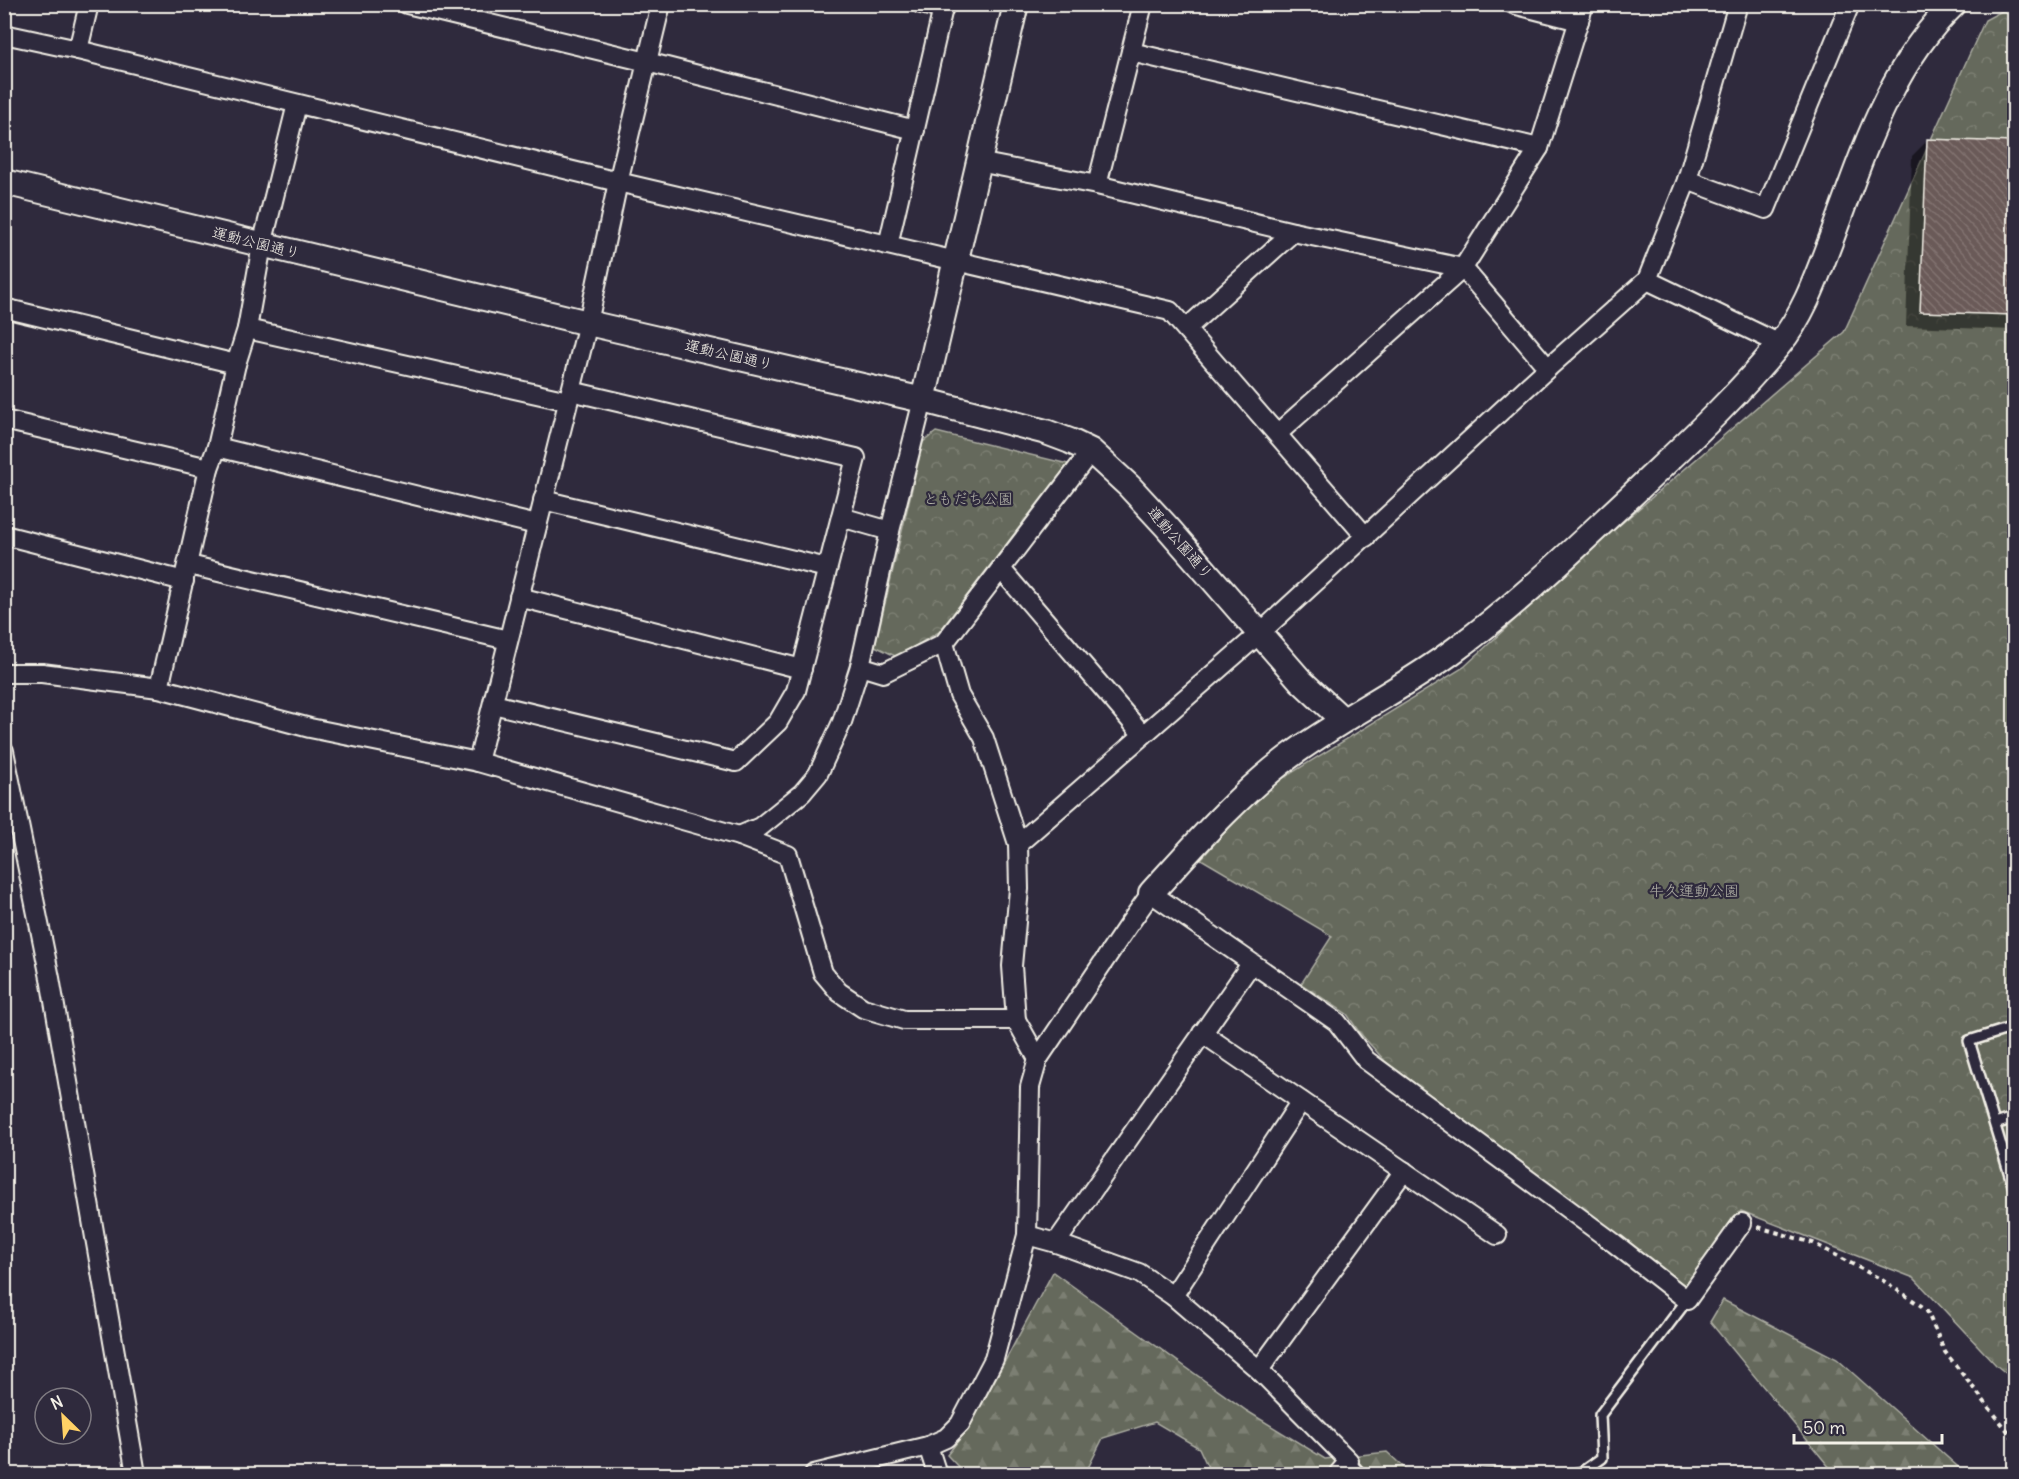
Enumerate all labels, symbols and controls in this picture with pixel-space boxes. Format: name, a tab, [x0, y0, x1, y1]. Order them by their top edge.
street label: 運動公園通り	[210, 222, 302, 263]
street label: 運動公園通り	[683, 335, 775, 374]
park label: ともだち公園	[923, 489, 1013, 508]
street label: 運動公園通り	[1144, 502, 1217, 583]
park label: 牛久運動公園	[1649, 881, 1739, 900]
north arrow	[33, 1386, 93, 1446]
text: N	[47, 1391, 66, 1414]
scale bar	[1794, 1407, 1942, 1445]
text: 50 m	[1803, 1416, 1845, 1439]

